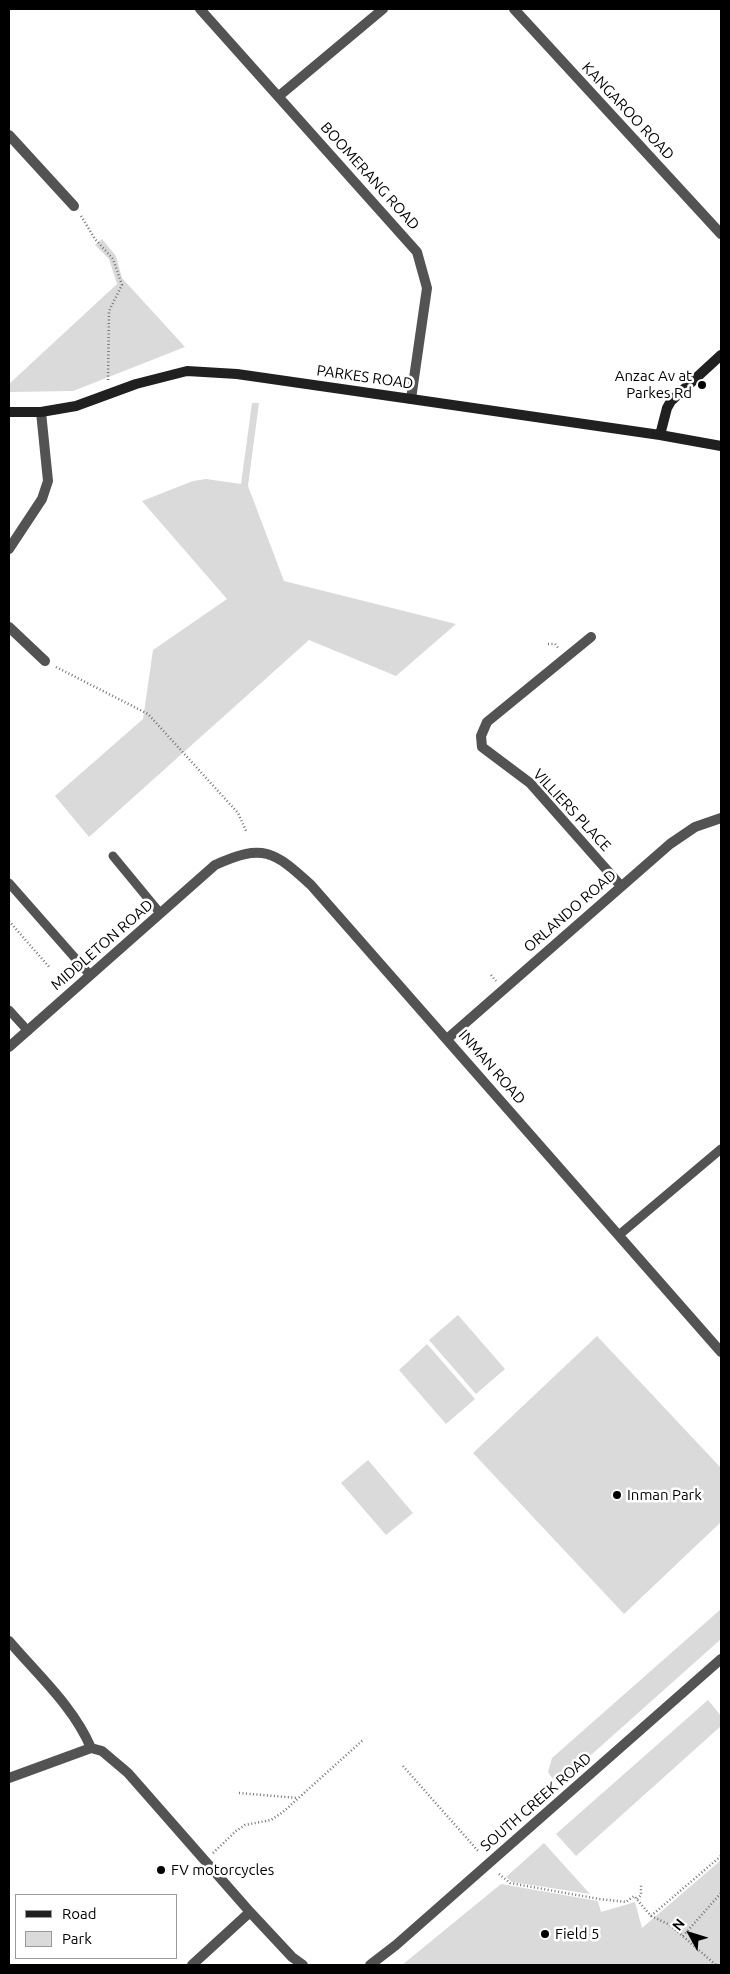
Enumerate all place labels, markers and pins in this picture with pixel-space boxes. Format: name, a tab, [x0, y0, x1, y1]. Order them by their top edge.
place label: Anzac Av at Parkes Rd	[615, 367, 692, 402]
marker: Anzac Av at Parkes Rd	[696, 379, 708, 391]
place label: Inman Park	[627, 1486, 702, 1504]
marker: Inman Park	[611, 1489, 623, 1501]
place label: FV motorcycles	[171, 1861, 274, 1879]
marker: FV motorcycles	[155, 1864, 167, 1876]
place label: Field 5	[555, 1925, 599, 1943]
marker: Field 5	[539, 1928, 551, 1940]

